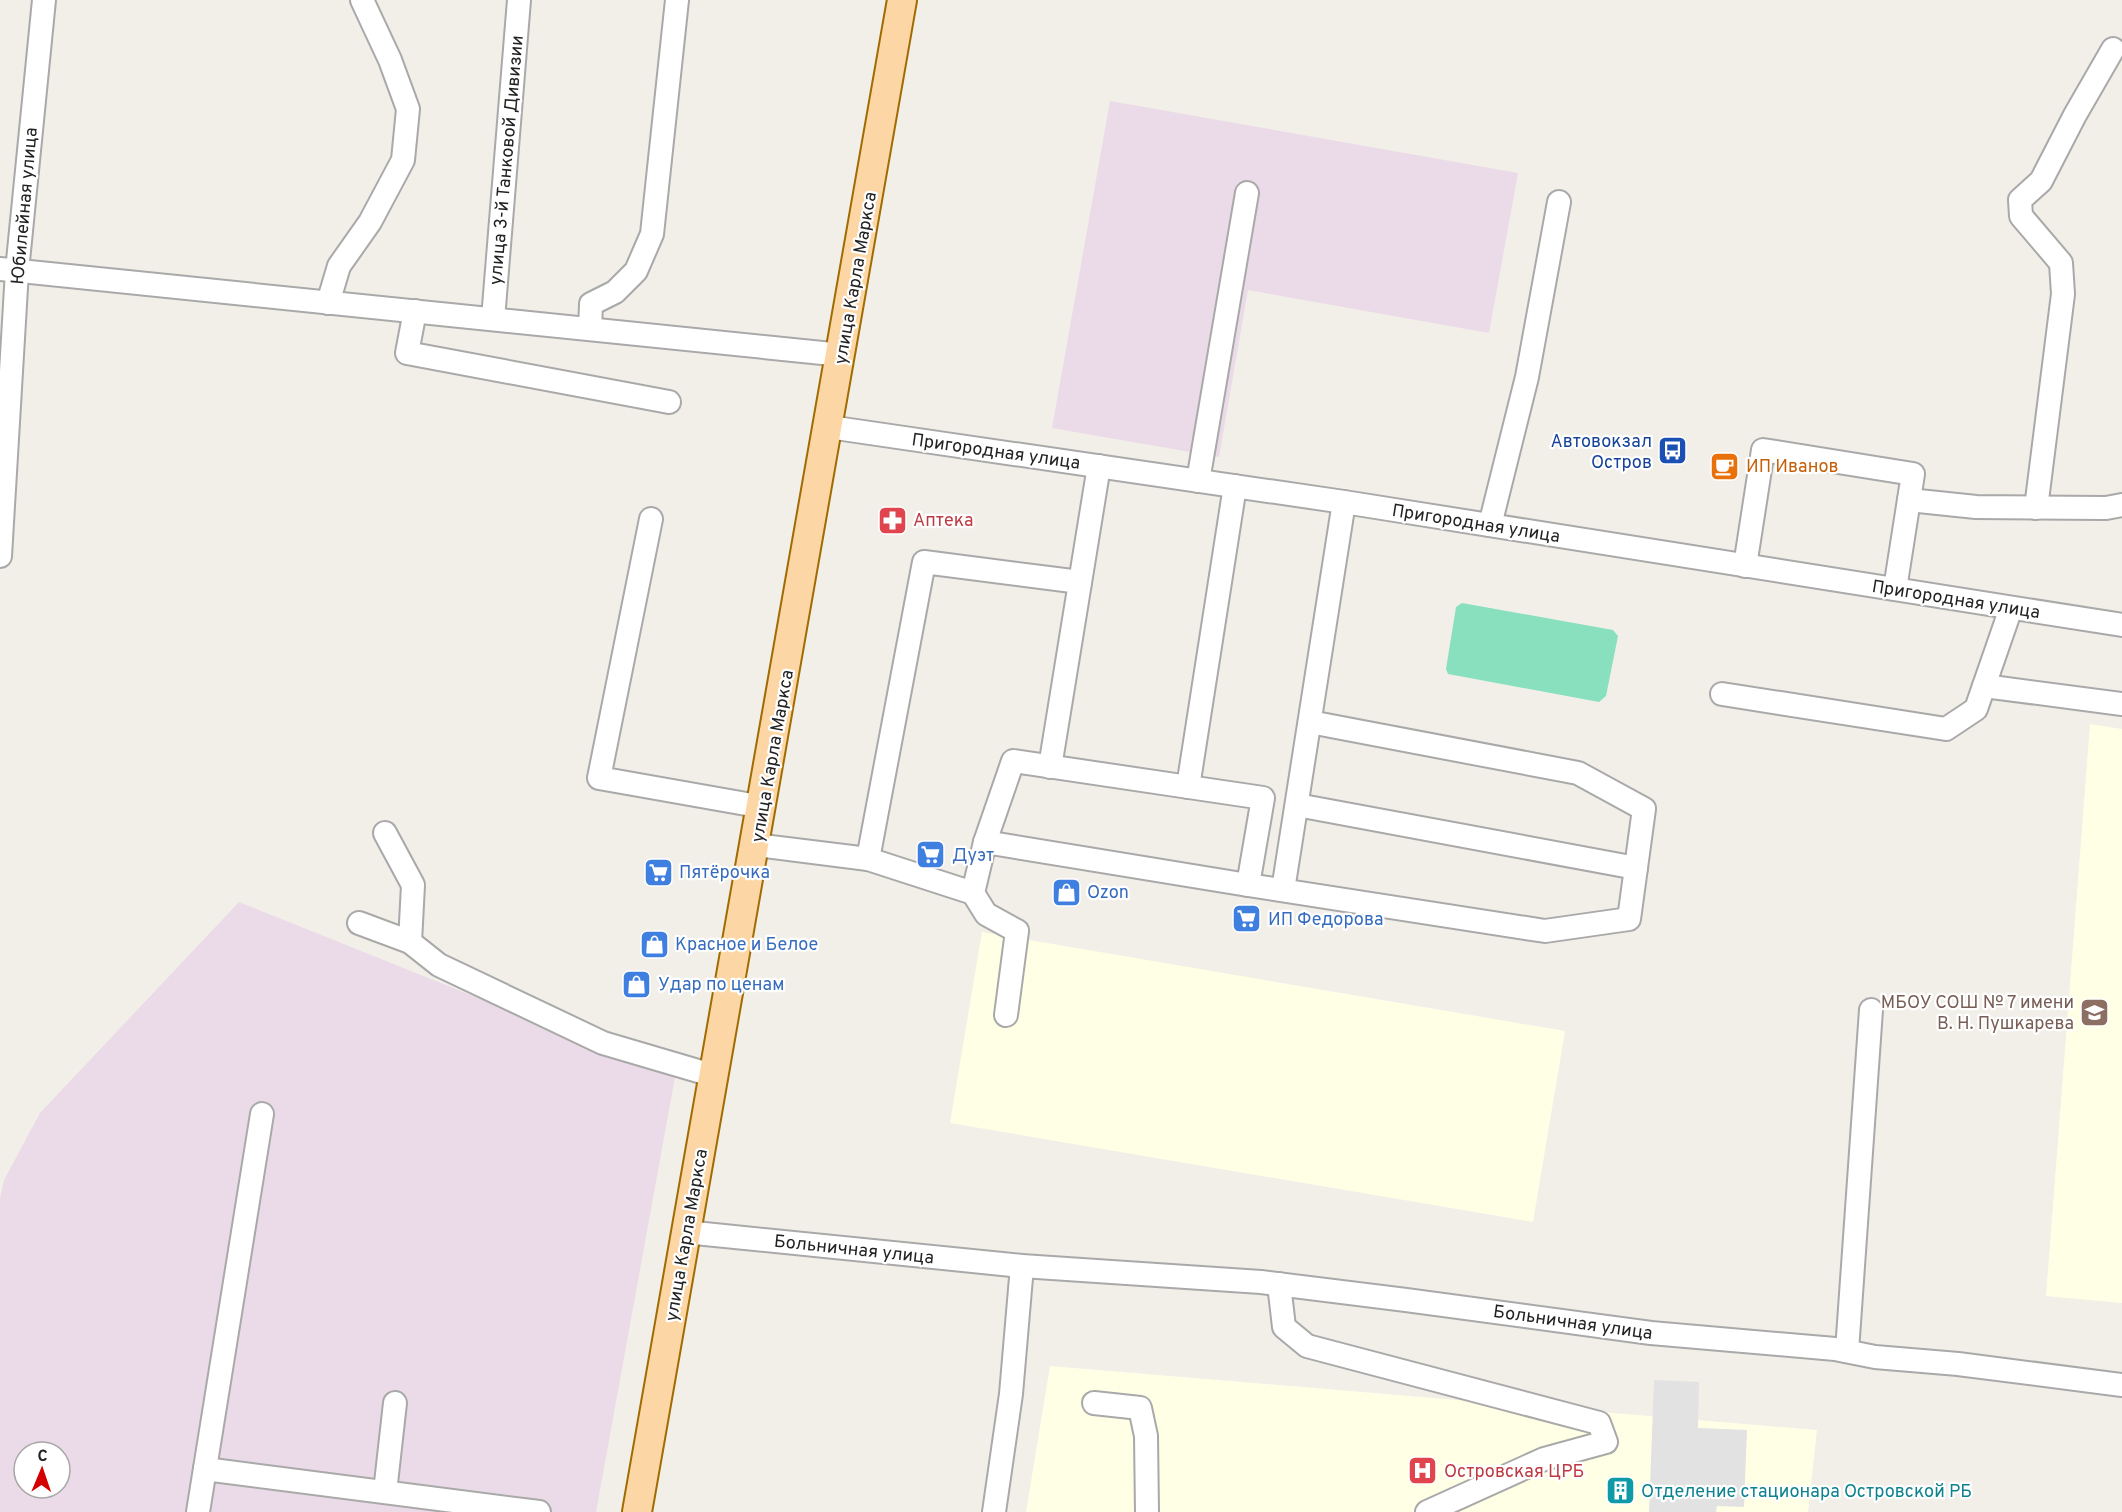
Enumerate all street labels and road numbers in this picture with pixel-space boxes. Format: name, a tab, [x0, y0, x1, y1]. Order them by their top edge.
street label: улица 3-й Танковой Дивизии	[485, 34, 530, 286]
street label: Юбилейная улица	[7, 127, 44, 286]
street label: улица Карла Маркса	[830, 190, 883, 366]
street label: Пригородная улица	[910, 429, 1082, 476]
street label: Пригородная улица	[1390, 500, 1561, 549]
street label: Пригородная улица	[1870, 576, 2041, 625]
street label: улица Карла Маркса	[747, 668, 800, 844]
street label: улица Карла Маркса	[661, 1147, 714, 1323]
street label: Больничная улица	[773, 1231, 935, 1270]
street label: Больничная улица	[1492, 1301, 1654, 1346]

